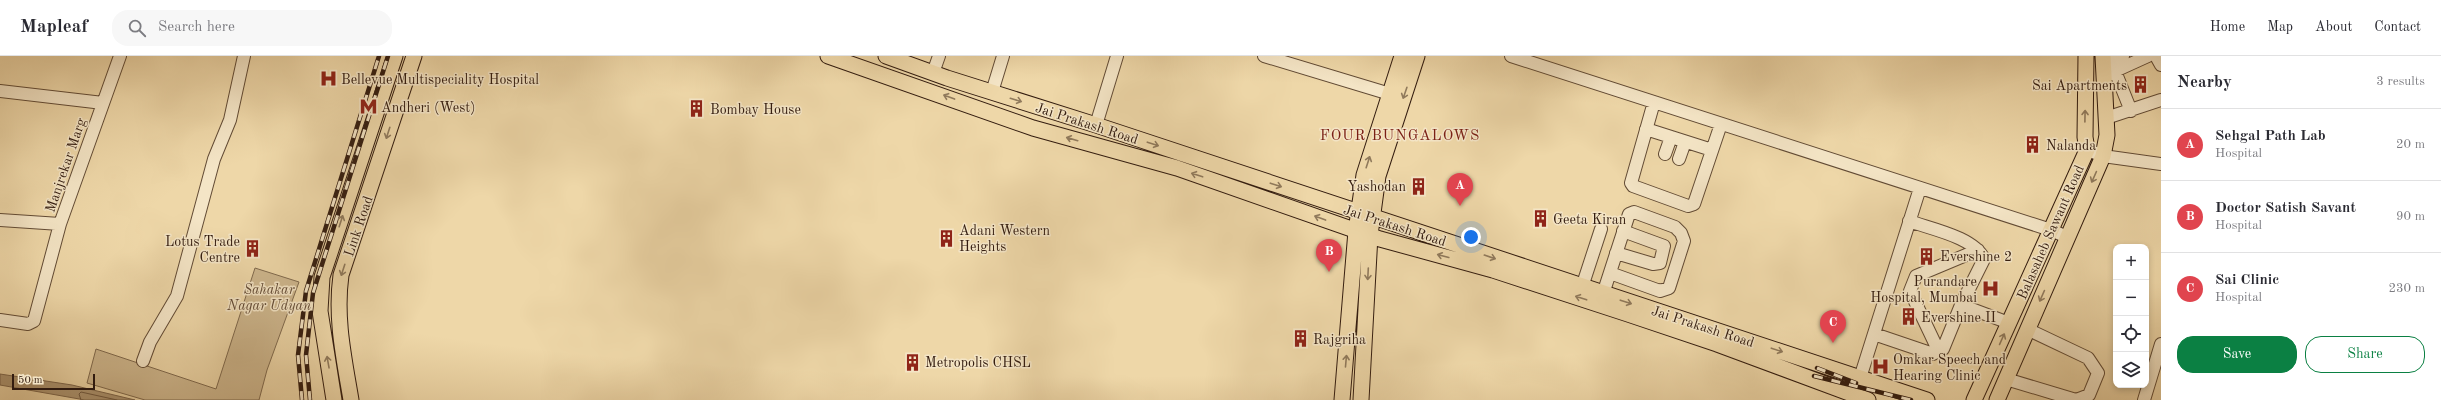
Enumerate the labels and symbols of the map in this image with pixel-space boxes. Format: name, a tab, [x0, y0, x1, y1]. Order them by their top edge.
hospital icon: Bellevue Multispeciality Hospital	[318, 69, 338, 89]
place label: Bellevue Multispeciality Hospital	[341, 73, 539, 87]
building icon: Sai Apartments	[2130, 75, 2150, 95]
place label: Sai Apartments	[2032, 79, 2127, 93]
one-way arrow	[1400, 87, 1408, 99]
one-way arrow	[942, 93, 955, 100]
metro station icon: Andheri (West)	[358, 97, 378, 117]
one-way arrow	[1009, 97, 1022, 104]
building icon: Bombay House	[687, 99, 707, 119]
place label: Andheri (West)	[381, 101, 475, 115]
street label: Jai Prakash Road	[1033, 101, 1140, 147]
place label: Bombay House	[710, 103, 801, 117]
one-way arrow	[2081, 110, 2089, 123]
street label: Manjrekar Marg	[43, 116, 89, 214]
one-way arrow	[384, 127, 392, 139]
district label: FOUR BUNGALOWS	[1320, 129, 1480, 144]
one-way arrow	[1066, 135, 1079, 142]
building icon: Nalanda	[2023, 135, 2043, 155]
place label: Nalanda	[2046, 139, 2096, 153]
one-way arrow	[1146, 141, 1159, 148]
one-way arrow	[1365, 156, 1373, 168]
street label: Balasaheb Sawant Road	[2015, 163, 2087, 302]
one-way arrow	[2090, 170, 2097, 182]
one-way arrow	[1190, 171, 1203, 178]
pin: A	[1447, 173, 1473, 206]
building icon: Yashodan	[1409, 176, 1429, 196]
place label: Yashodan	[1347, 180, 1406, 194]
one-way arrow	[1269, 182, 1282, 189]
street label: Link Road	[342, 194, 376, 258]
street label: Jai Prakash Road	[1341, 203, 1448, 249]
building icon: Geeta Kiran	[1530, 209, 1550, 229]
one-way arrow	[1314, 213, 1326, 221]
place label: Geeta Kiran	[1553, 213, 1627, 227]
one-way arrow	[338, 215, 345, 228]
place label: Adani Western Heights	[959, 224, 1050, 254]
your location	[1461, 227, 1481, 247]
building icon: Adani Western Heights	[936, 228, 956, 248]
place label: Lotus Trade Centre	[165, 235, 240, 265]
building icon: Lotus Trade Centre	[243, 239, 263, 259]
pin: B	[1316, 239, 1342, 272]
building icon: Evershine 2	[1917, 246, 1937, 266]
place label: Evershine 2	[1940, 250, 2012, 264]
one-way arrow	[1437, 252, 1450, 259]
one-way arrow	[1483, 253, 1495, 261]
one-way arrow	[339, 263, 346, 276]
one-way arrow	[1364, 267, 1372, 280]
place label: Purandare Hospital, Mumbai	[1870, 275, 1977, 305]
hospital icon: Purandare Hospital, Mumbai	[1980, 279, 2000, 299]
park label: Sahakar Nagar Udyan	[226, 283, 311, 314]
one-way arrow	[2038, 289, 2045, 301]
one-way arrow	[1574, 294, 1587, 301]
one-way arrow	[1620, 299, 1633, 306]
street label: Jai Prakash Road	[1649, 304, 1756, 350]
building icon: Evershine II	[1898, 307, 1918, 327]
pin: C	[1820, 310, 1846, 343]
place label: Evershine II	[1921, 311, 1996, 325]
building icon: Rajgriha	[1290, 329, 1310, 349]
place label: Rajgriha	[1313, 333, 1366, 347]
one-way arrow	[1998, 333, 2006, 345]
one-way arrow	[1770, 347, 1783, 354]
building icon: Metropolis CHSL	[902, 352, 922, 372]
place label: Omkar Speech and Hearing Clinic	[1893, 353, 2006, 383]
one-way arrow	[323, 355, 331, 368]
one-way arrow	[1342, 355, 1349, 368]
place label: Metropolis CHSL	[925, 356, 1031, 370]
hospital icon: Omkar Speech and Hearing Clinic	[1870, 357, 1890, 377]
scale bar	[12, 372, 95, 391]

